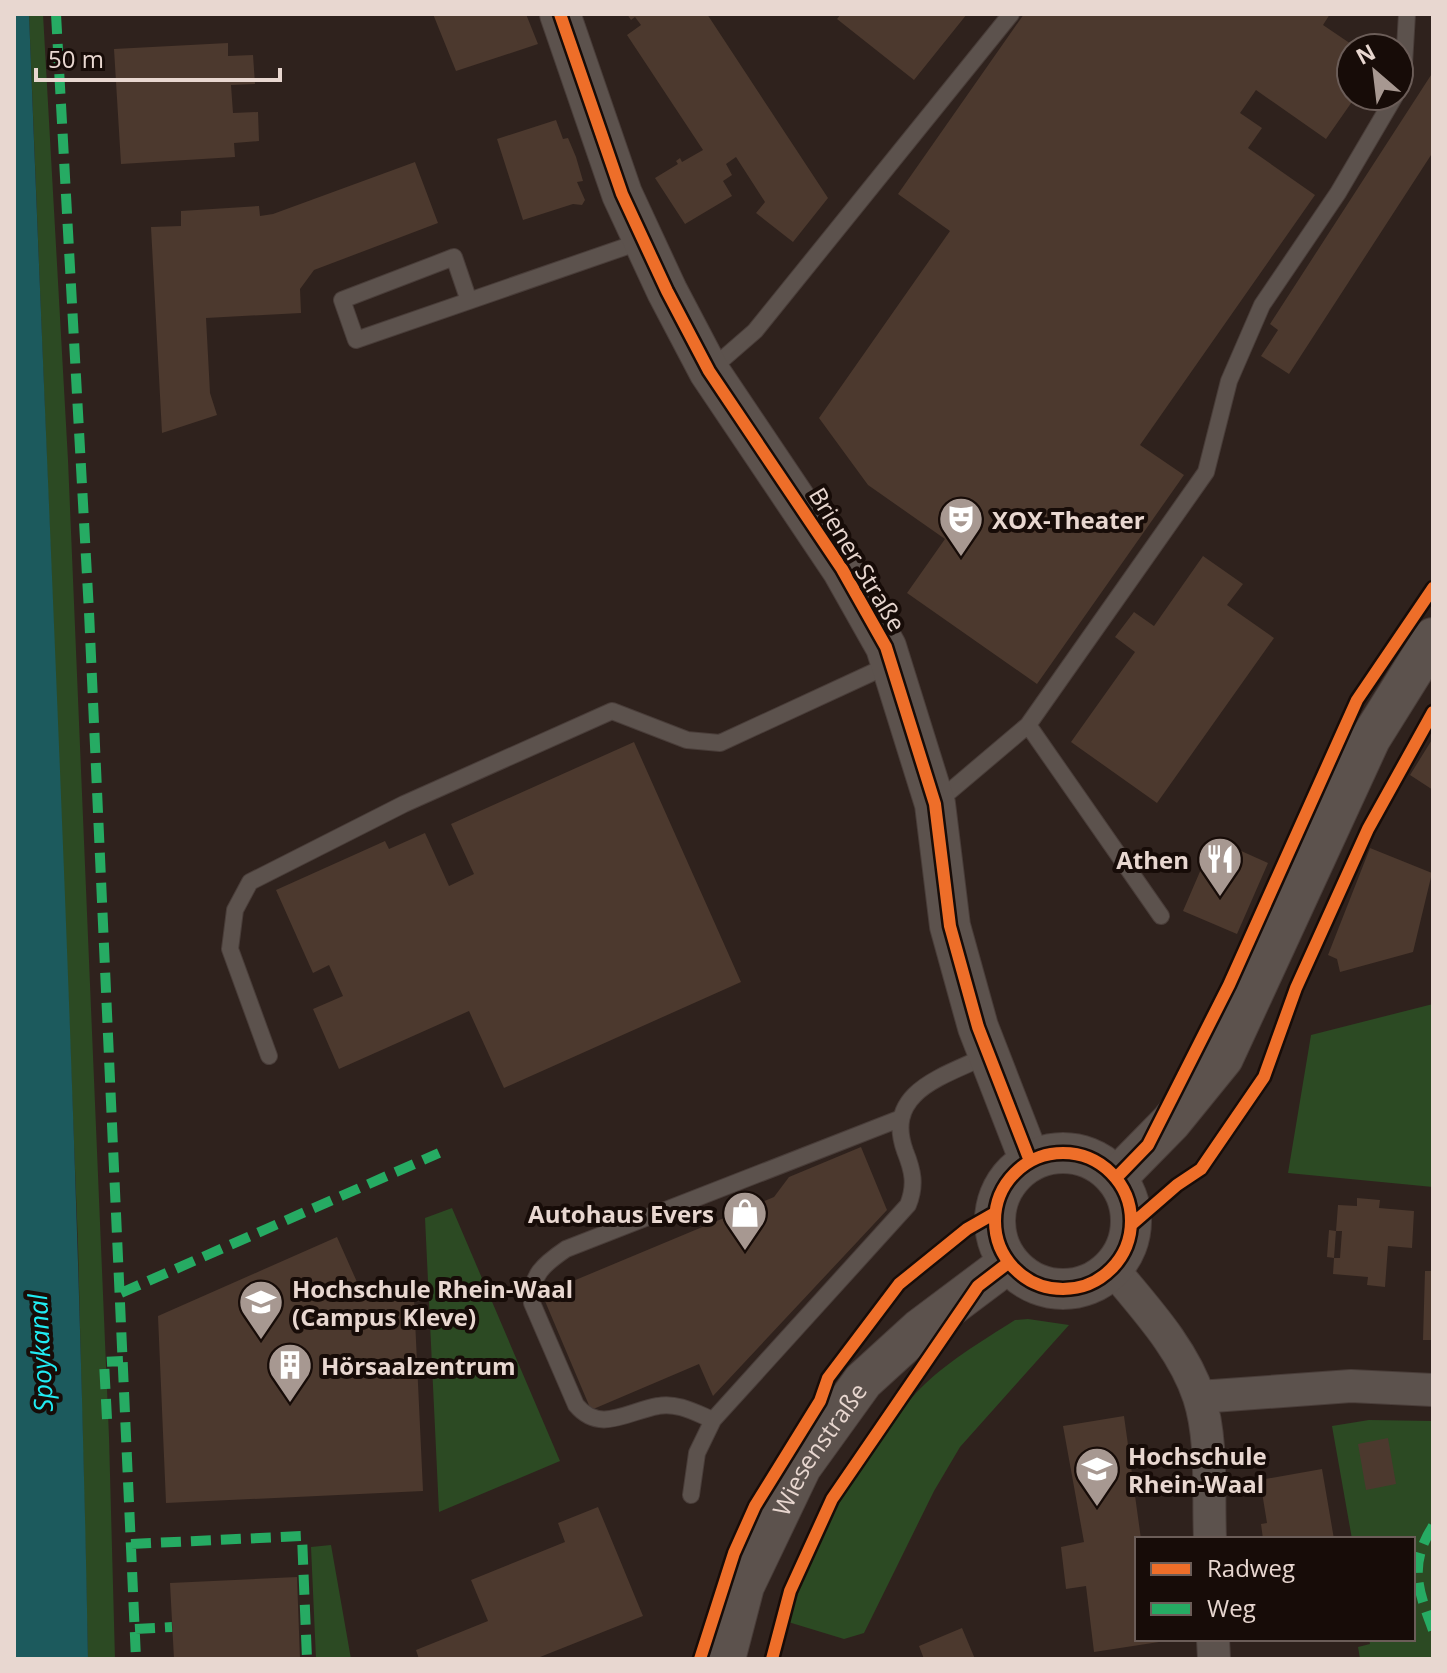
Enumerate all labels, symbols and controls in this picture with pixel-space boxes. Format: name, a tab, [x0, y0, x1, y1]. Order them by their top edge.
scale bar	[36, 32, 280, 82]
north arrow	[1335, 32, 1415, 112]
text: N	[1350, 36, 1380, 71]
text: 50 m	[48, 42, 104, 75]
street label: Briener Straße	[802, 481, 914, 637]
theatre icon: XOX-Theater	[937, 495, 985, 558]
place label: XOX-Theater	[992, 503, 1145, 536]
restaurant icon: Athen	[1196, 835, 1244, 898]
place label: Athen	[1116, 843, 1189, 876]
shop icon: Autohaus Evers	[721, 1189, 769, 1252]
place label: Autohaus Evers	[528, 1197, 714, 1230]
place label: Hochschule Rhein-Waal (Campus Kleve)	[292, 1272, 573, 1333]
school or university icon: Hochschule Rhein-Waal (Campus Kleve)	[237, 1278, 285, 1341]
water label: Spoykanal	[19, 1292, 61, 1413]
building icon: Hörsaalzentrum	[266, 1341, 314, 1404]
place label: Hörsaalzentrum	[321, 1349, 516, 1382]
street label: Wiesenstraße	[764, 1375, 874, 1521]
place label: Hochschule Rhein-Waal	[1128, 1439, 1267, 1500]
school or university icon: Hochschule Rhein-Waal	[1073, 1445, 1121, 1508]
legend	[1135, 1537, 1415, 1641]
text: Radweg	[1207, 1551, 1295, 1584]
text: Weg	[1207, 1591, 1256, 1624]

